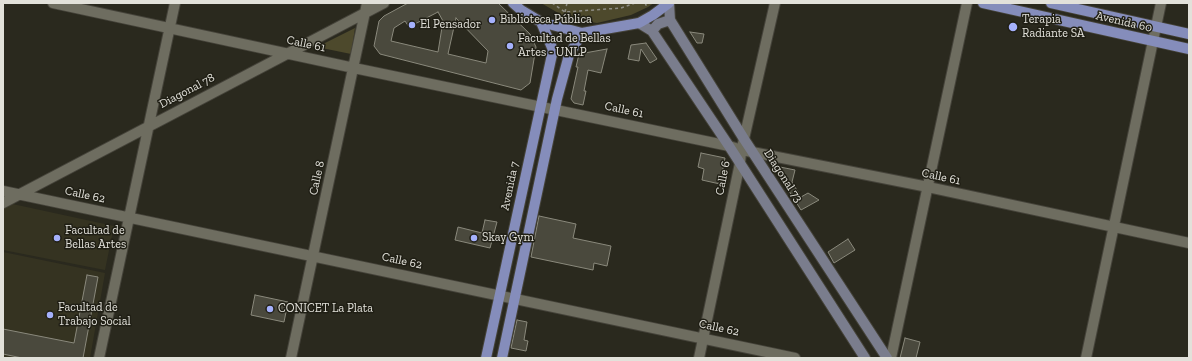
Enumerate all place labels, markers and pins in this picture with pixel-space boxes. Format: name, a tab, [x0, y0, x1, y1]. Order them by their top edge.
place label: Biblioteca Pública	[500, 13, 592, 27]
place label: Terapia Radiante SA	[1022, 13, 1085, 41]
marker: Biblioteca Pública	[487, 15, 497, 25]
place label: El Pensador	[420, 18, 481, 32]
marker: El Pensador	[407, 20, 417, 30]
marker: Terapia Radiante SA	[1007, 21, 1019, 33]
place label: Facultad de Bellas Artes - UNLP	[518, 32, 611, 60]
marker: Facultad de Bellas Artes - UNLP	[505, 41, 515, 51]
place label: Facultad de Bellas Artes	[65, 224, 126, 252]
place label: Skay Gym	[482, 231, 534, 245]
marker: Facultad de Bellas Artes	[52, 233, 62, 243]
marker: Skay Gym	[469, 233, 479, 243]
place label: Facultad de Trabajo Social	[58, 301, 131, 329]
place label: CONICET La Plata	[278, 302, 373, 316]
marker: CONICET La Plata	[265, 304, 275, 314]
marker: Facultad de Trabajo Social	[45, 310, 55, 320]

